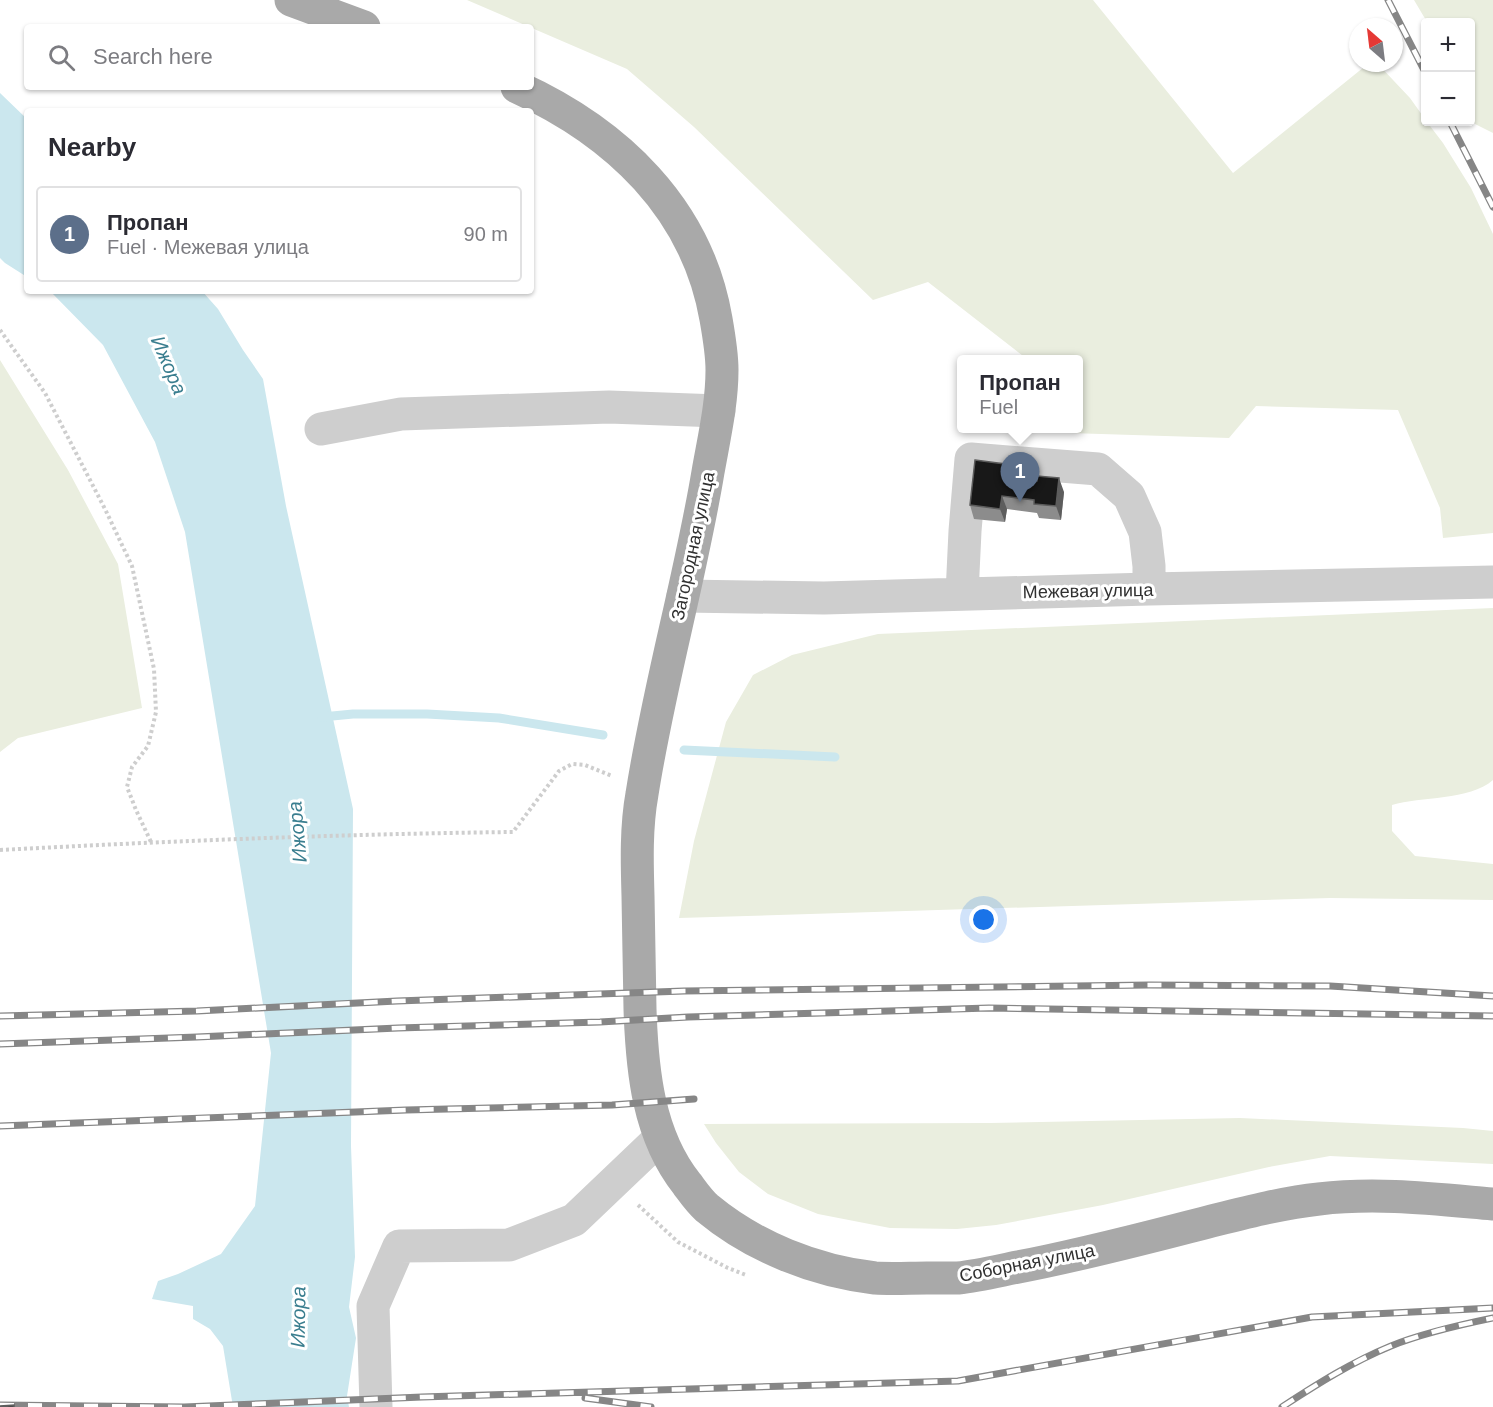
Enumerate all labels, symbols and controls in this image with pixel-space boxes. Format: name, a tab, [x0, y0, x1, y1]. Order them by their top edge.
north arrow	[1349, 18, 1403, 72]
map controls	[1421, 18, 1475, 126]
button: +	[1421, 18, 1475, 72]
search box	[24, 24, 534, 90]
icon: search	[45, 41, 78, 74]
text: Search here	[93, 44, 213, 69]
button: −	[1421, 72, 1475, 126]
text: Nearby	[48, 132, 136, 162]
text: Пропан	[107, 210, 189, 235]
text: 1	[64, 223, 75, 245]
text: 90 m	[464, 223, 508, 245]
text: Fuel · Межевая улица	[107, 236, 309, 258]
water label: Ижора	[147, 332, 191, 398]
popup	[957, 355, 1083, 433]
text: Пропан	[979, 370, 1061, 395]
text: Fuel	[979, 396, 1018, 418]
pin: 1	[1000, 452, 1040, 502]
street label: Загородная улица	[667, 469, 719, 622]
street label: Межевая улица	[1022, 580, 1154, 602]
water label: Ижора	[283, 800, 311, 864]
your location	[969, 905, 998, 934]
street label: Соборная улица	[958, 1240, 1097, 1286]
water label: Ижора	[286, 1286, 310, 1348]

